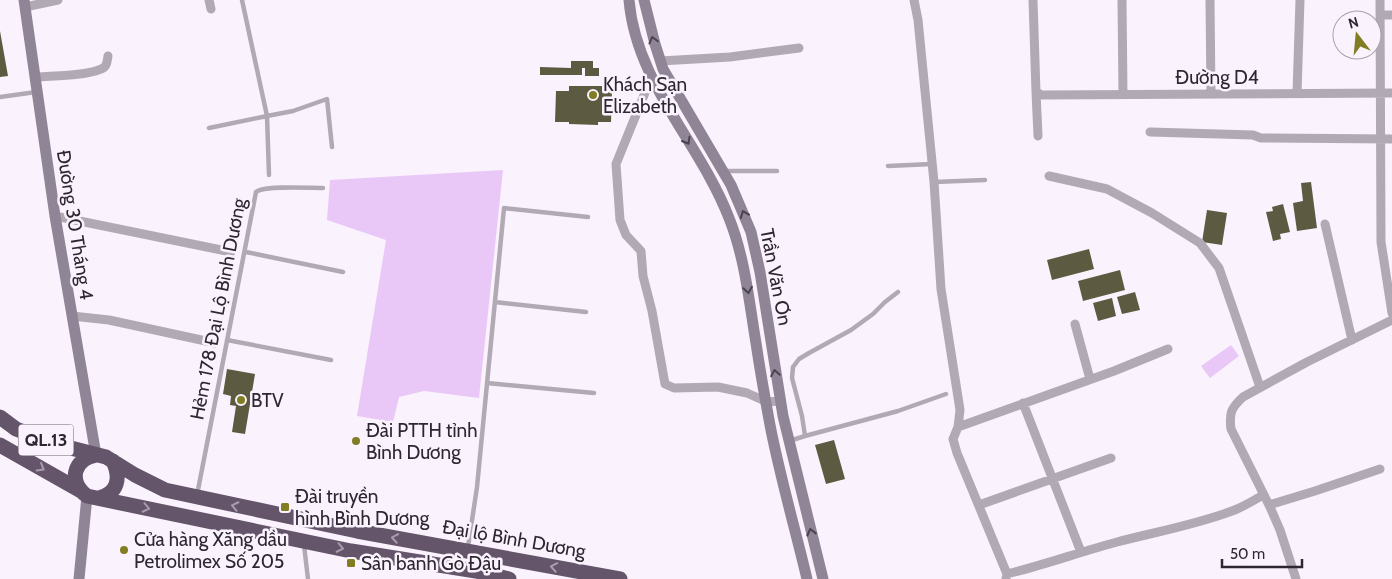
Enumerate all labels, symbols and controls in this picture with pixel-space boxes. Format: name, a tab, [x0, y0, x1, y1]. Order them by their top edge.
north arrow	[1332, 10, 1382, 60]
text: N	[1346, 12, 1361, 33]
one-way arrow	[649, 36, 659, 44]
street label: Đường D4	[1175, 66, 1259, 89]
place label: Khách Sạn Elizabeth	[603, 73, 687, 118]
marker: Khách Sạn Elizabeth	[587, 89, 599, 101]
one-way arrow	[681, 135, 691, 144]
street label: Đường 30 Tháng 4	[52, 149, 98, 301]
street label: Hẻm 178 Đại Lộ Bình Dương	[185, 196, 251, 422]
one-way arrow	[740, 210, 751, 219]
street label: Trần Văn Ơn	[755, 227, 797, 327]
one-way arrow	[742, 286, 752, 294]
one-way arrow	[771, 369, 781, 378]
place label: BTV	[251, 389, 284, 412]
marker: BTV	[235, 394, 247, 406]
place label: Đài PTTH tỉnh Bình Dương	[366, 419, 477, 464]
road number: QL.13	[18, 424, 74, 456]
marker: Đài PTTH tỉnh Bình Dương	[350, 435, 362, 447]
one-way arrow	[35, 462, 44, 472]
place label: Đài truyền hình Bình Dương	[295, 485, 430, 530]
one-way arrow	[231, 501, 240, 512]
marker: Đài truyền hình Bình Dương	[279, 501, 291, 513]
one-way arrow	[142, 502, 151, 512]
street label: Đại lộ Bình Dương	[441, 515, 588, 563]
place label: Cửa hàng Xăng dầu Petrolimex Số 205	[134, 528, 287, 573]
one-way arrow	[806, 528, 816, 536]
one-way arrow	[390, 533, 399, 543]
scale bar	[1222, 536, 1302, 568]
one-way arrow	[335, 543, 344, 553]
marker: Cửa hàng Xăng dầu Petrolimex Số 205	[118, 544, 130, 556]
text: 50 m	[1230, 545, 1265, 563]
place label: Sân banh Gò Đậu	[361, 552, 501, 575]
marker: Sân banh Gò Đậu	[345, 557, 357, 569]
one-way arrow	[550, 563, 559, 573]

